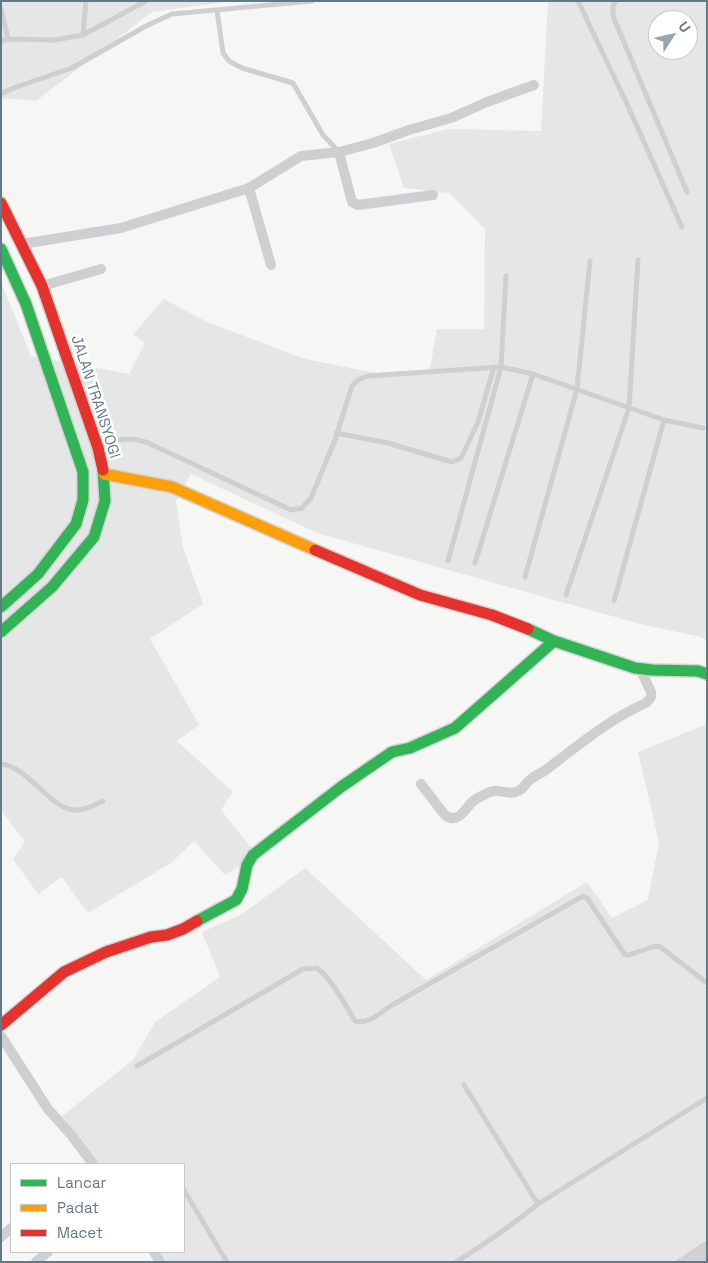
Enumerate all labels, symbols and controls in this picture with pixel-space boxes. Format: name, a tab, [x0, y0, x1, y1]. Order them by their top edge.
north arrow	[648, 10, 698, 60]
text: U	[674, 18, 695, 36]
street label: JALAN TRANSYOGI	[67, 333, 123, 461]
legend	[10, 1163, 185, 1253]
text: Lancar	[57, 1173, 106, 1192]
text: Padat	[57, 1198, 99, 1217]
text: Macet	[57, 1223, 103, 1242]

